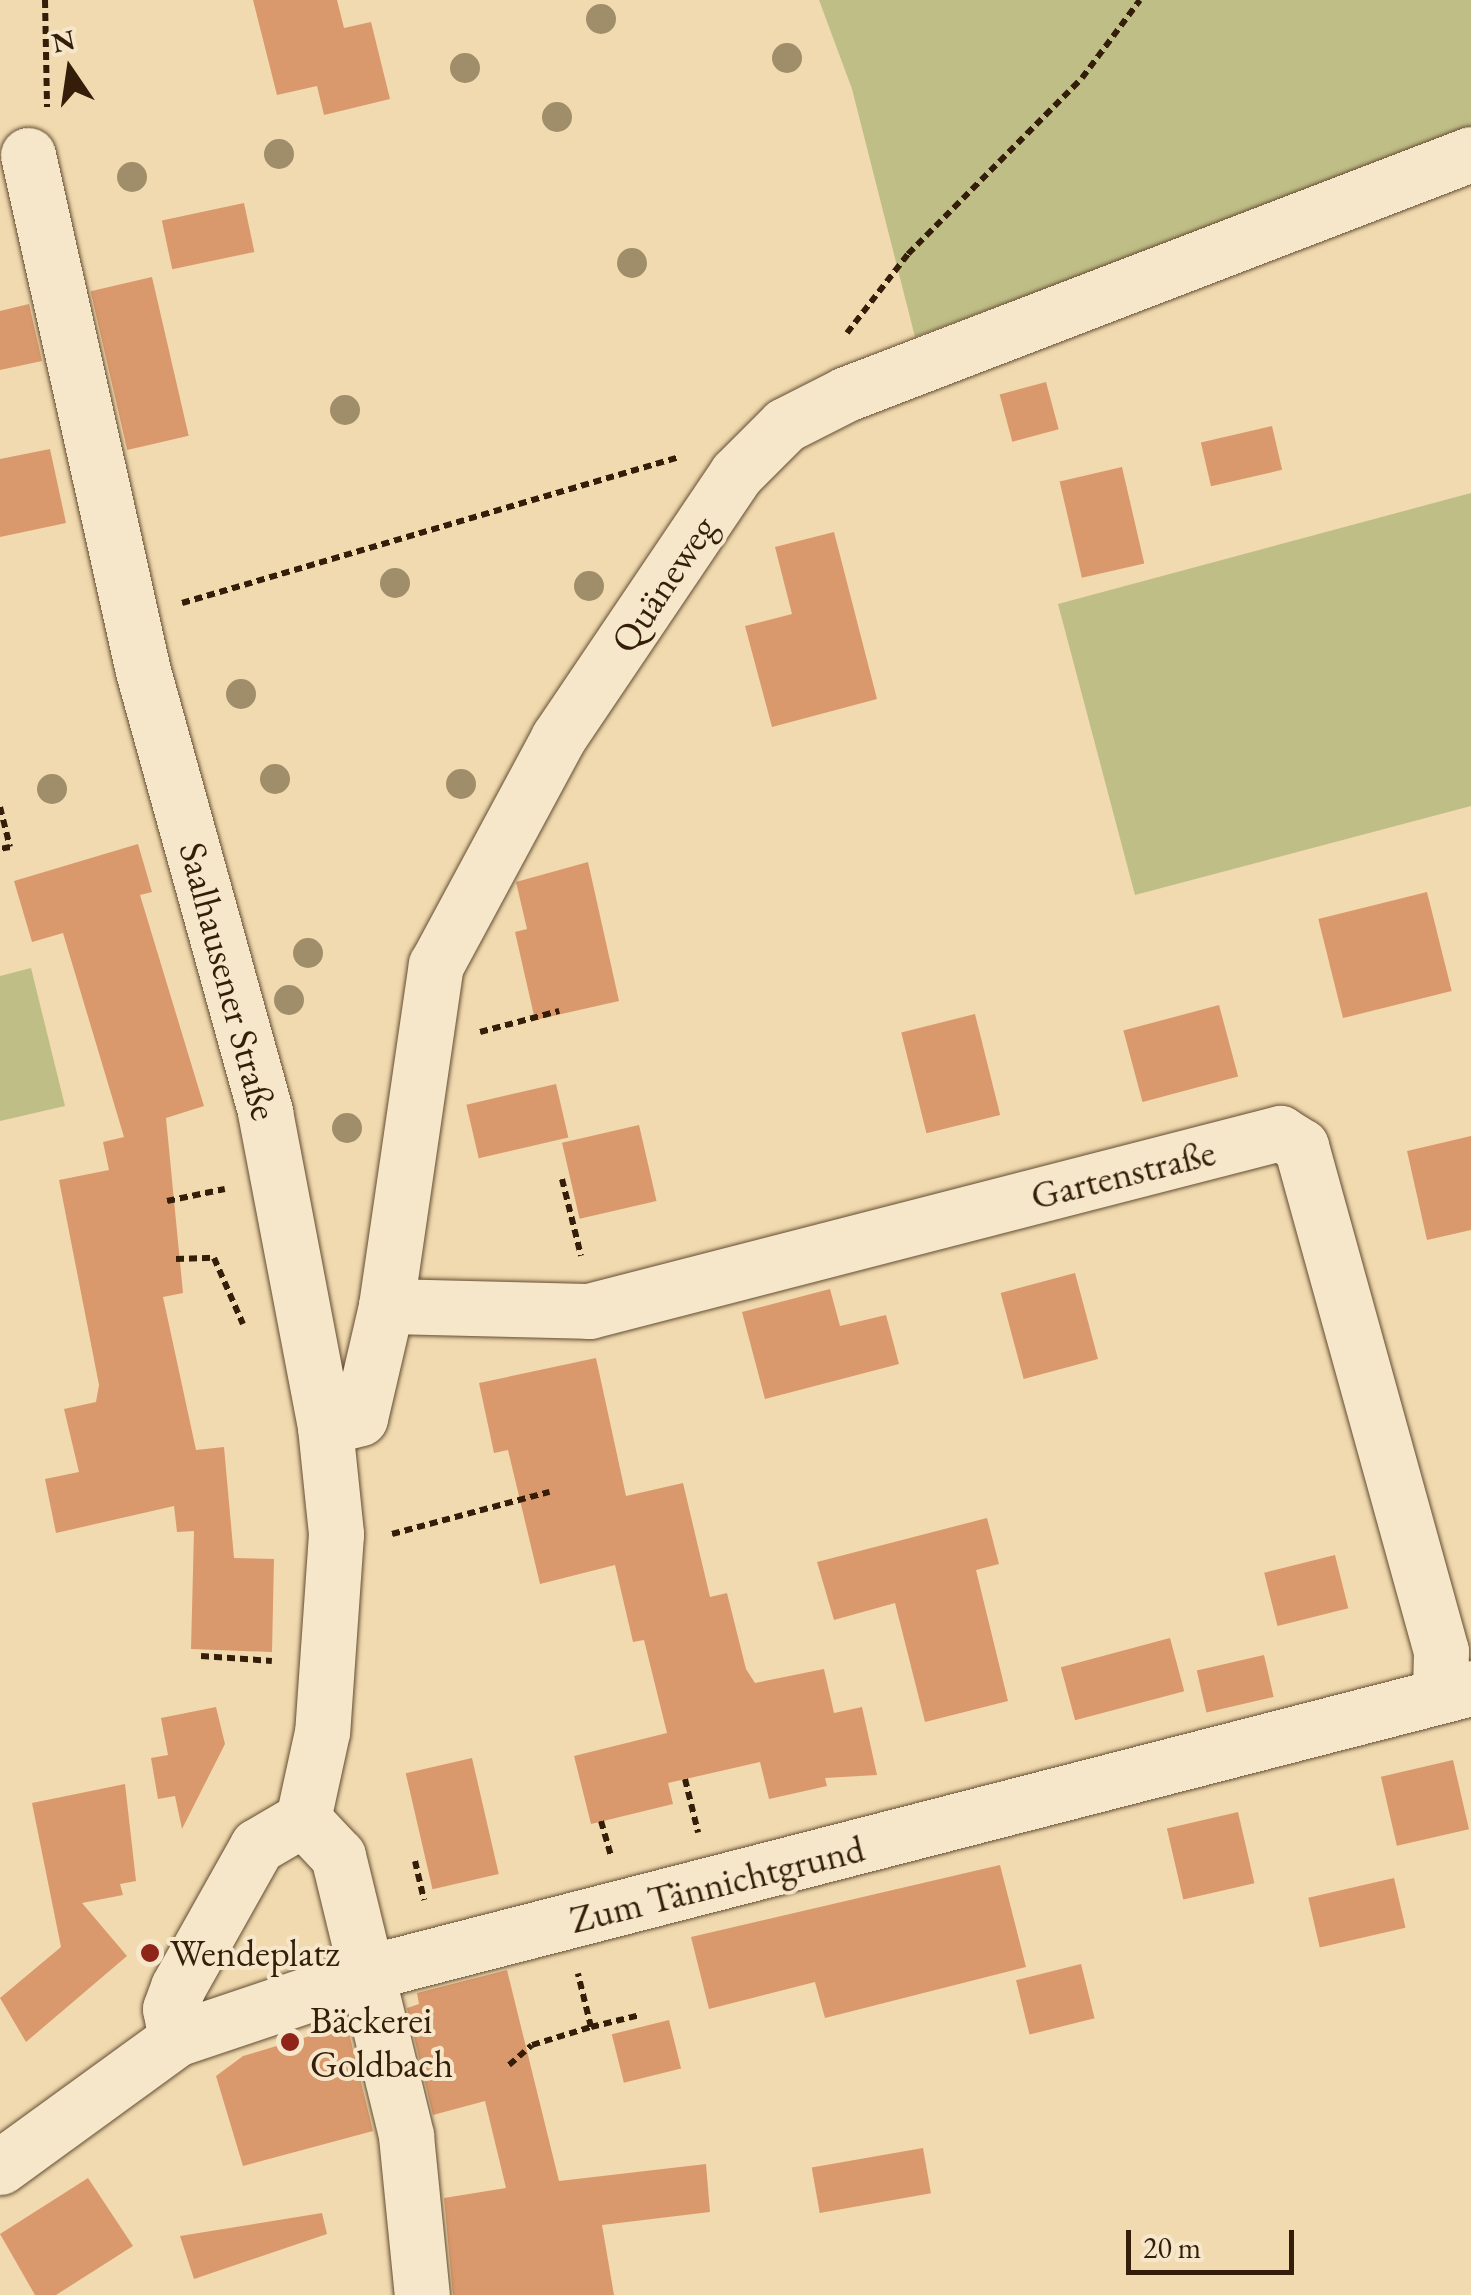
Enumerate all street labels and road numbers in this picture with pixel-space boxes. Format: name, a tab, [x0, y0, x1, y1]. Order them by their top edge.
street label: Quäneweg	[601, 507, 725, 661]
street label: Saalhausener Straße	[170, 837, 288, 1125]
street label: Gartenstraße	[1026, 1129, 1220, 1219]
street label: Zum Tännichtgrund	[565, 1825, 869, 1943]

